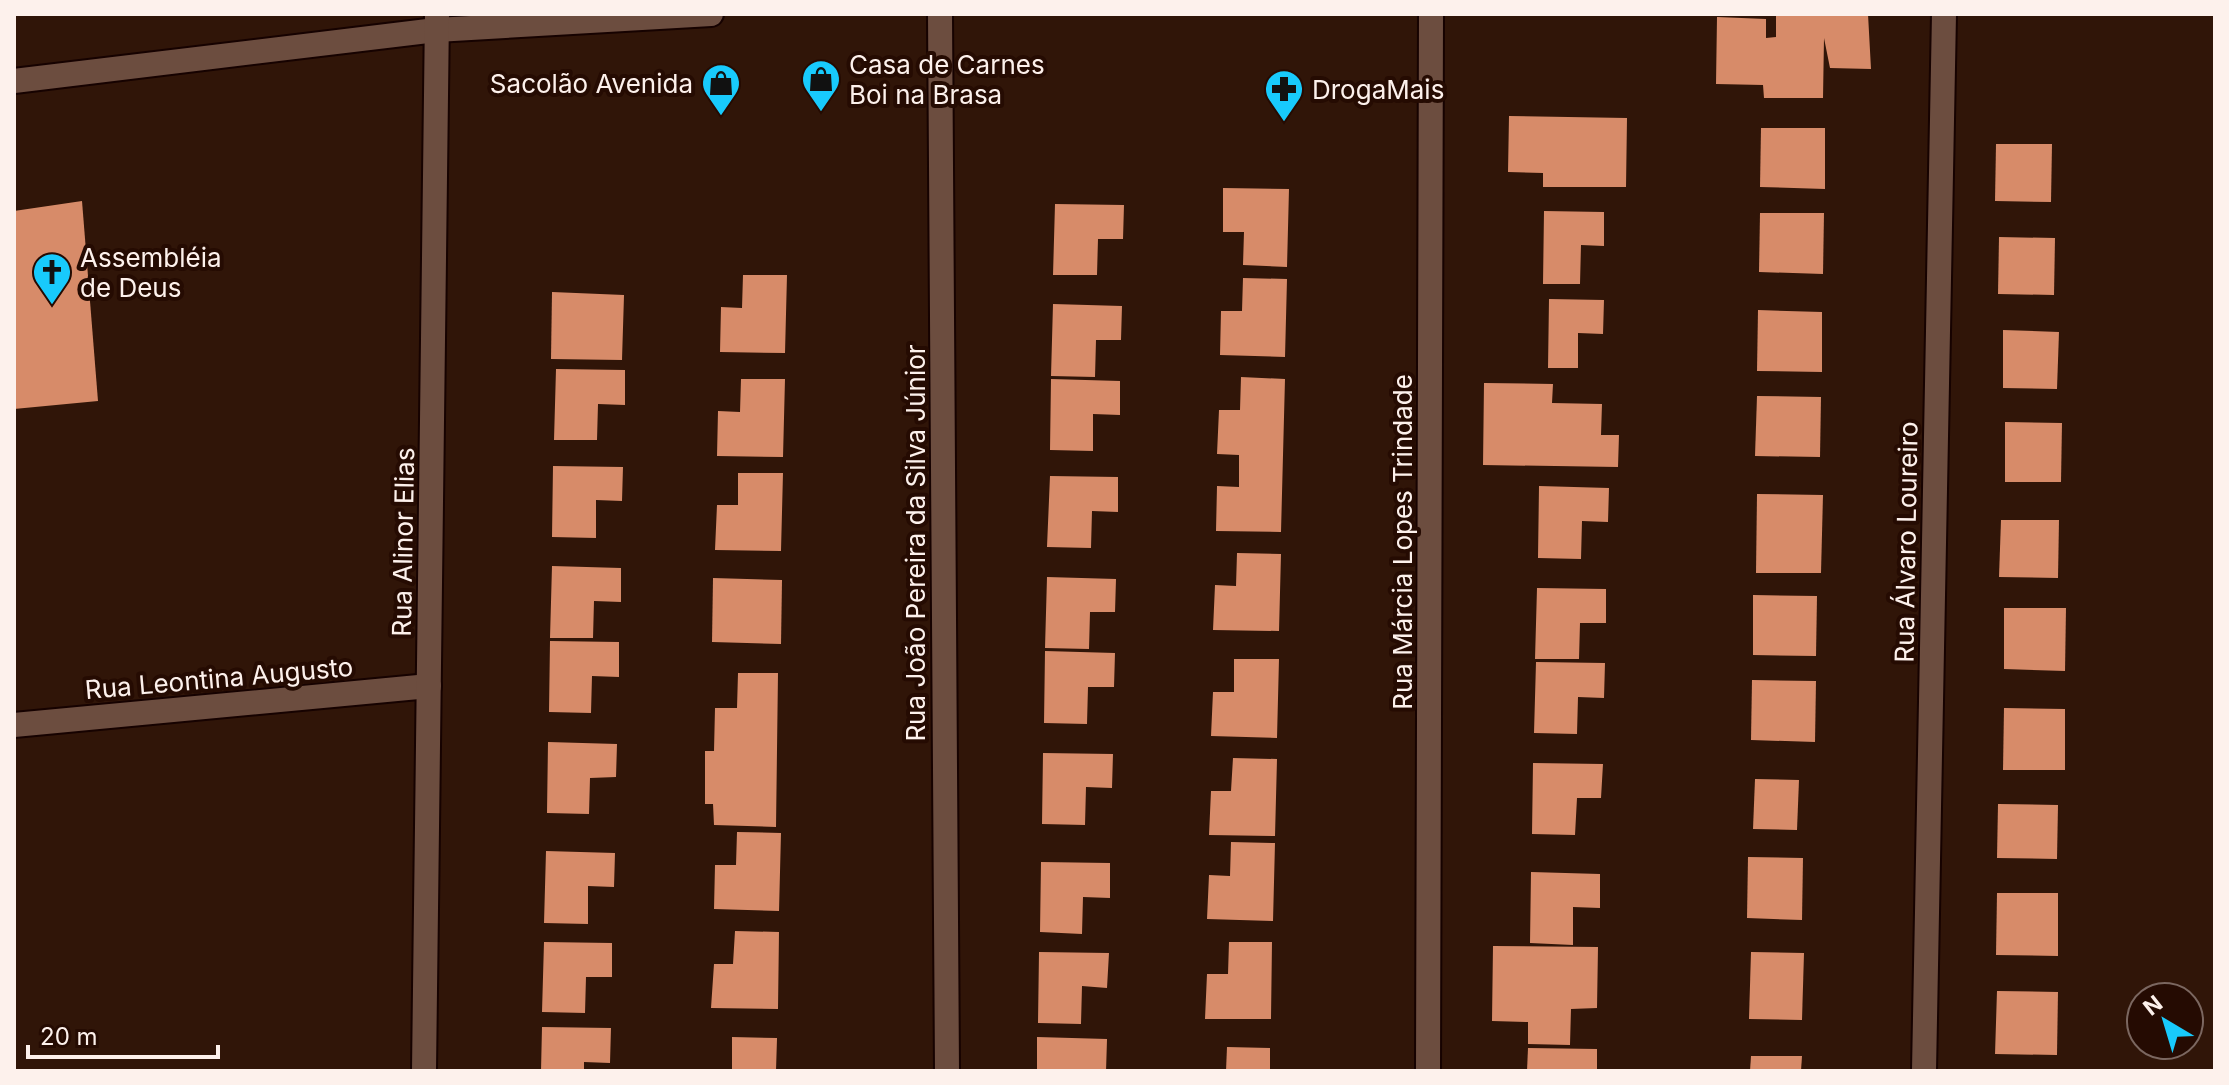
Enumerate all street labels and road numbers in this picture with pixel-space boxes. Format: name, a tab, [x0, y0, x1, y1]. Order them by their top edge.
street label: Rua João Pereira da Silva Júnior	[900, 344, 931, 742]
street label: Rua Márcia Lopes Trindade	[1387, 374, 1418, 710]
street label: Rua Álvaro Loureiro	[1888, 421, 1924, 663]
street label: Rua Alinor Elias	[386, 447, 420, 637]
street label: Rua Leontina Augusto	[84, 651, 354, 705]

